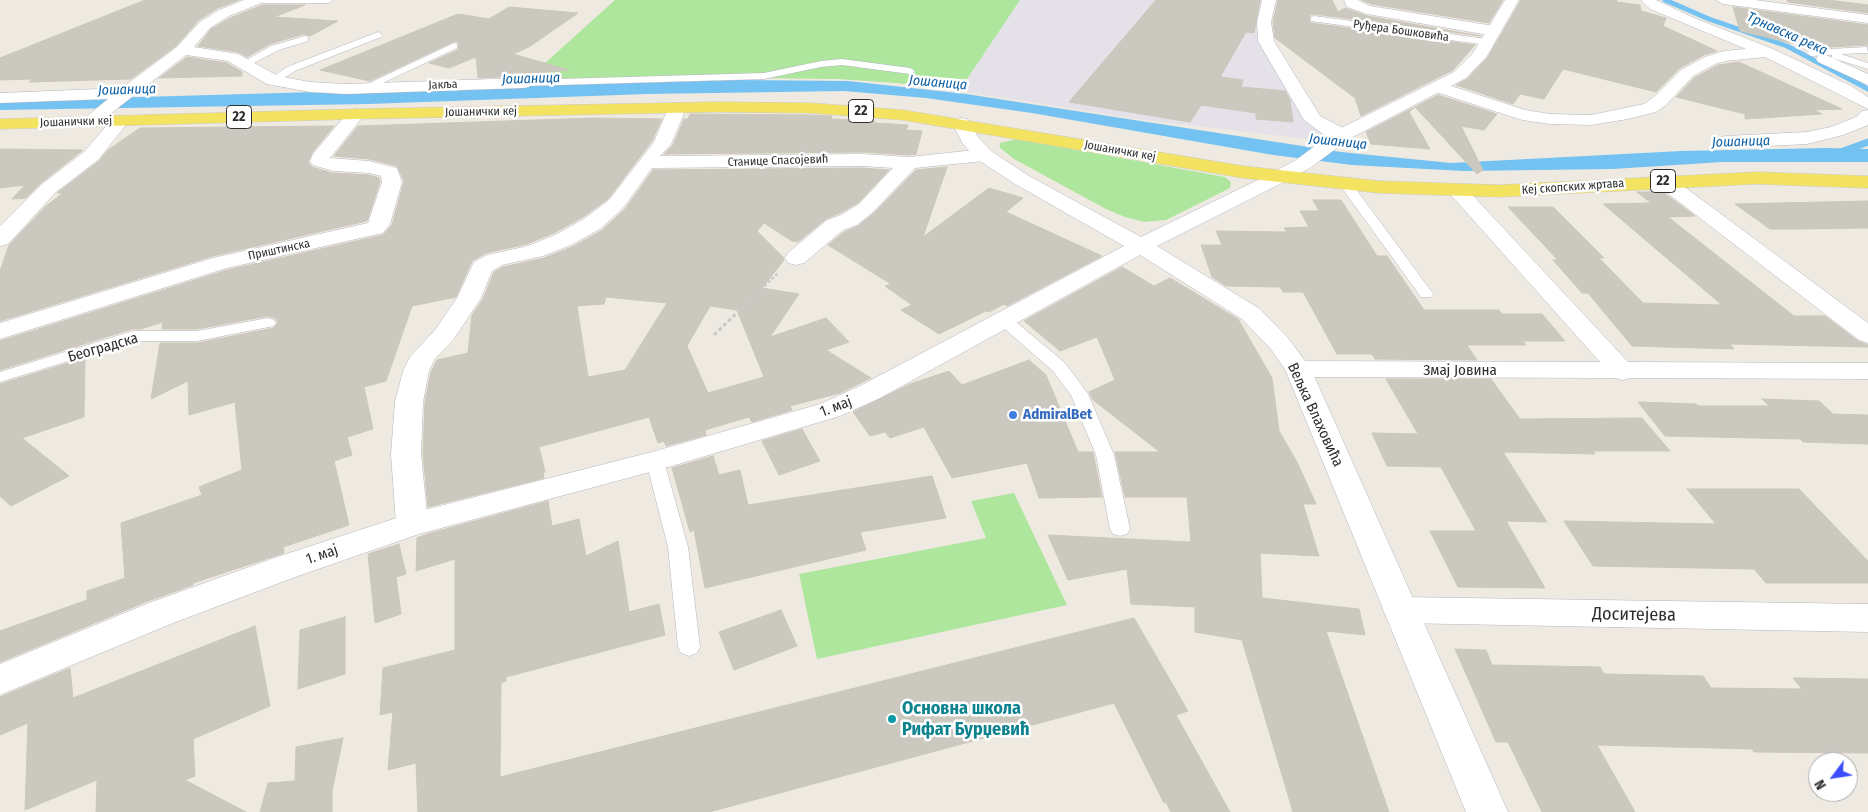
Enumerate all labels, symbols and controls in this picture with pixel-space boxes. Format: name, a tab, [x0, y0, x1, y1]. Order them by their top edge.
water label: Трнавска река	[1744, 9, 1830, 59]
street label: Руђера Бошковића	[1352, 17, 1450, 45]
water label: Јошаница	[502, 70, 560, 88]
water label: Јошаница	[908, 72, 968, 94]
street label: Јакља	[428, 77, 458, 93]
water label: Јошаница	[98, 81, 156, 99]
road number: 22	[848, 100, 874, 122]
street label: Јошанички кеј	[445, 104, 517, 120]
road number: 22	[226, 105, 252, 128]
street label: Јошанички кеј	[40, 114, 112, 130]
water label: Јошаница	[1308, 131, 1368, 153]
water label: Јошаница	[1712, 133, 1770, 151]
street label: Јошанички кеј	[1083, 138, 1157, 164]
street label: Станице Спасојевић	[727, 152, 829, 170]
road number: 22	[1650, 170, 1676, 192]
street label: Кеј скопских жртава	[1521, 176, 1625, 198]
street label: Приштинска	[247, 236, 311, 264]
street label: Београдска	[66, 329, 140, 367]
street label: Вељка Влаховића	[1283, 360, 1347, 470]
street label: Змај Јовина	[1423, 362, 1497, 380]
street label: 1. мај	[818, 393, 854, 421]
place label: AdmiralBet	[1023, 406, 1092, 424]
marker: AdmiralBet	[1007, 409, 1019, 421]
street label: 1. мај	[304, 541, 340, 569]
street label: Доситејева	[1592, 603, 1676, 627]
place label: Основна школа Рифат Бурџевић	[902, 698, 1029, 741]
marker: Основна школа Рифат Бурџевић	[886, 713, 898, 725]
north arrow	[1808, 752, 1858, 802]
text: N	[1811, 777, 1830, 792]

